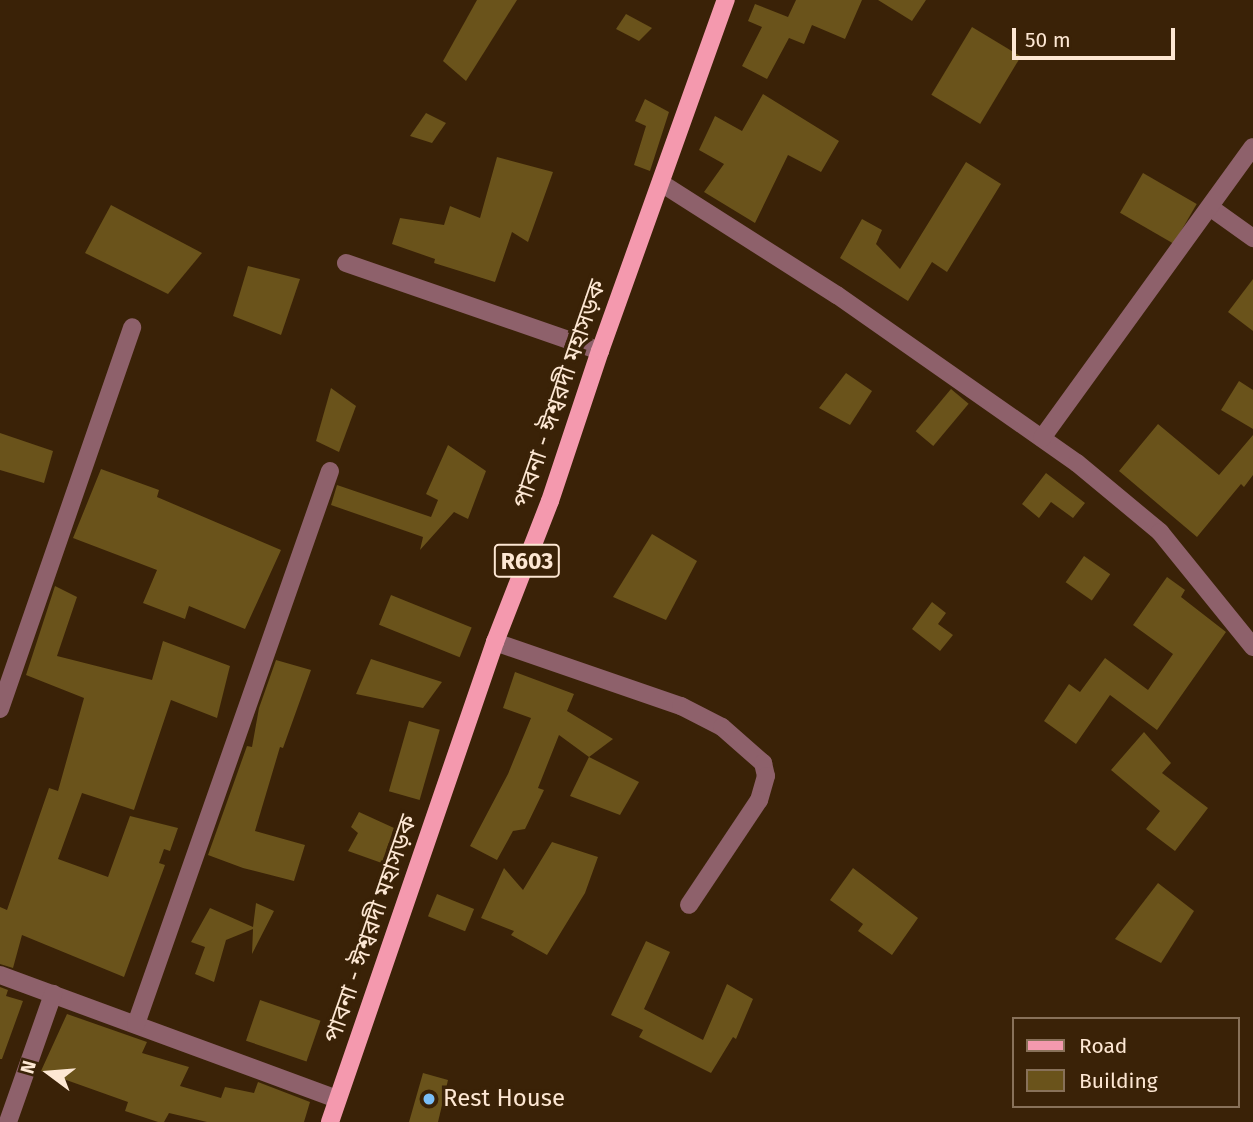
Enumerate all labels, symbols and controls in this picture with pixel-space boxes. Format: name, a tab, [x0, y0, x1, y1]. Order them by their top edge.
scale bar	[1015, 14, 1178, 58]
text: 50 m	[1025, 27, 1071, 53]
street label: পাবনা - ঈশ্বরদী মহাসড়ক	[507, 276, 613, 512]
road number: R603	[494, 541, 560, 580]
street label: পাবনা - ঈশ্বরদী মহাসড়ক	[318, 811, 424, 1047]
legend	[1012, 1017, 1239, 1108]
text: Road	[1079, 1033, 1127, 1059]
north arrow	[14, 1038, 84, 1108]
text: N	[16, 1058, 41, 1076]
text: Building	[1079, 1068, 1158, 1094]
place label: Rest House	[443, 1085, 565, 1113]
marker: Rest House	[421, 1091, 437, 1107]

